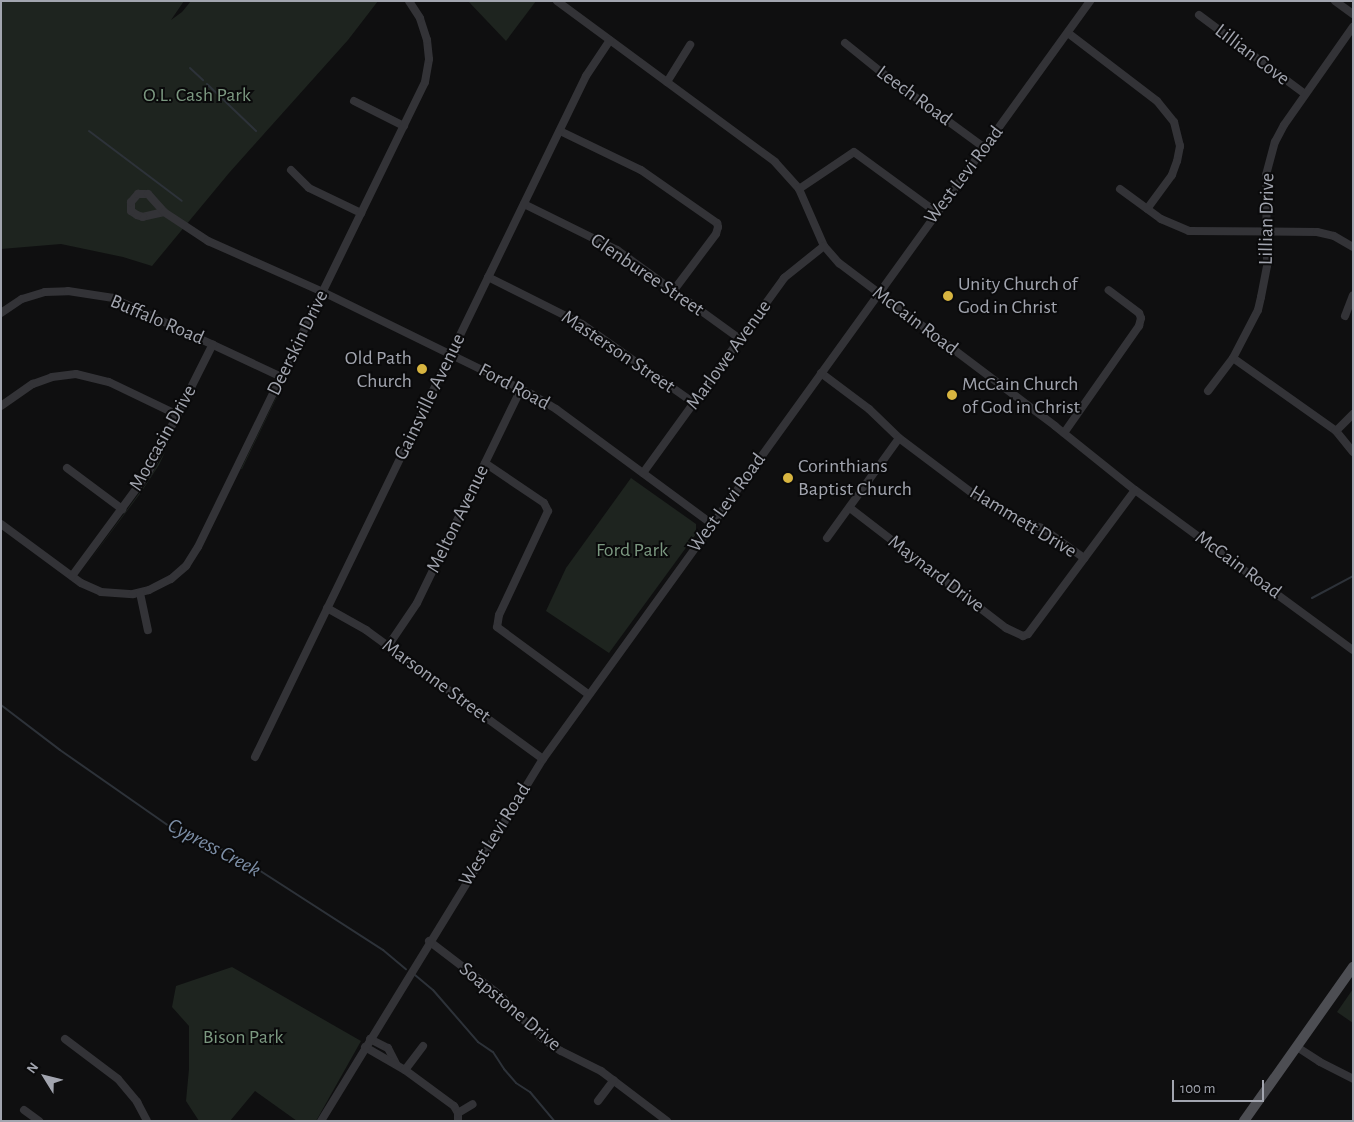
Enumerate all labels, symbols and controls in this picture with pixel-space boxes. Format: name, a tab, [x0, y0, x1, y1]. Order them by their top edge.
street label: Lillian Cove	[1210, 19, 1294, 91]
street label: Leech Road	[871, 61, 957, 131]
park label: O.L. Cash Park	[143, 83, 251, 107]
street label: West Levi Road	[919, 121, 1009, 229]
street label: Lillian Drive	[1254, 173, 1280, 265]
street label: Glenburee Street	[586, 228, 708, 322]
place label: Unity Church of God in Christ	[958, 272, 1078, 319]
street label: McCain Road	[867, 281, 963, 361]
street label: Deerskin Drive	[262, 286, 334, 400]
street label: Buffalo Road	[106, 289, 208, 351]
marker: Unity Church of God in Christ	[942, 290, 954, 302]
street label: Marlowe Avenue	[681, 296, 777, 414]
street label: Masterson Street	[557, 305, 679, 399]
street label: Gainsville Avenue	[389, 330, 471, 464]
place label: Old Path Church	[345, 346, 412, 393]
street label: Ford Road	[474, 358, 554, 416]
marker: Old Path Church	[416, 363, 428, 375]
place label: McCain Church of God in Christ	[962, 372, 1080, 419]
street label: Moccasin Drive	[124, 381, 202, 495]
marker: McCain Church of God in Christ	[946, 389, 958, 401]
street label: West Levi Road	[683, 449, 771, 557]
place label: Corinthians Baptist Church	[798, 454, 912, 501]
street label: Melton Avenue	[422, 461, 494, 577]
marker: Corinthians Baptist Church	[782, 472, 794, 484]
street label: Hammett Drive	[965, 481, 1081, 563]
street label: McCain Road	[1190, 526, 1286, 604]
street label: Maynard Drive	[883, 530, 989, 618]
park label: Ford Park	[596, 538, 668, 562]
street label: Marsonne Street	[377, 634, 495, 728]
street label: West Levi Road	[454, 779, 536, 891]
water label: Cypress Creek	[163, 813, 265, 883]
street label: Soapstone Drive	[454, 957, 566, 1057]
park label: Bison Park	[203, 1025, 283, 1049]
north arrow	[20, 1052, 70, 1102]
text: N	[24, 1060, 41, 1076]
scale bar	[1174, 1070, 1266, 1102]
text: 100 m	[1180, 1081, 1215, 1096]

